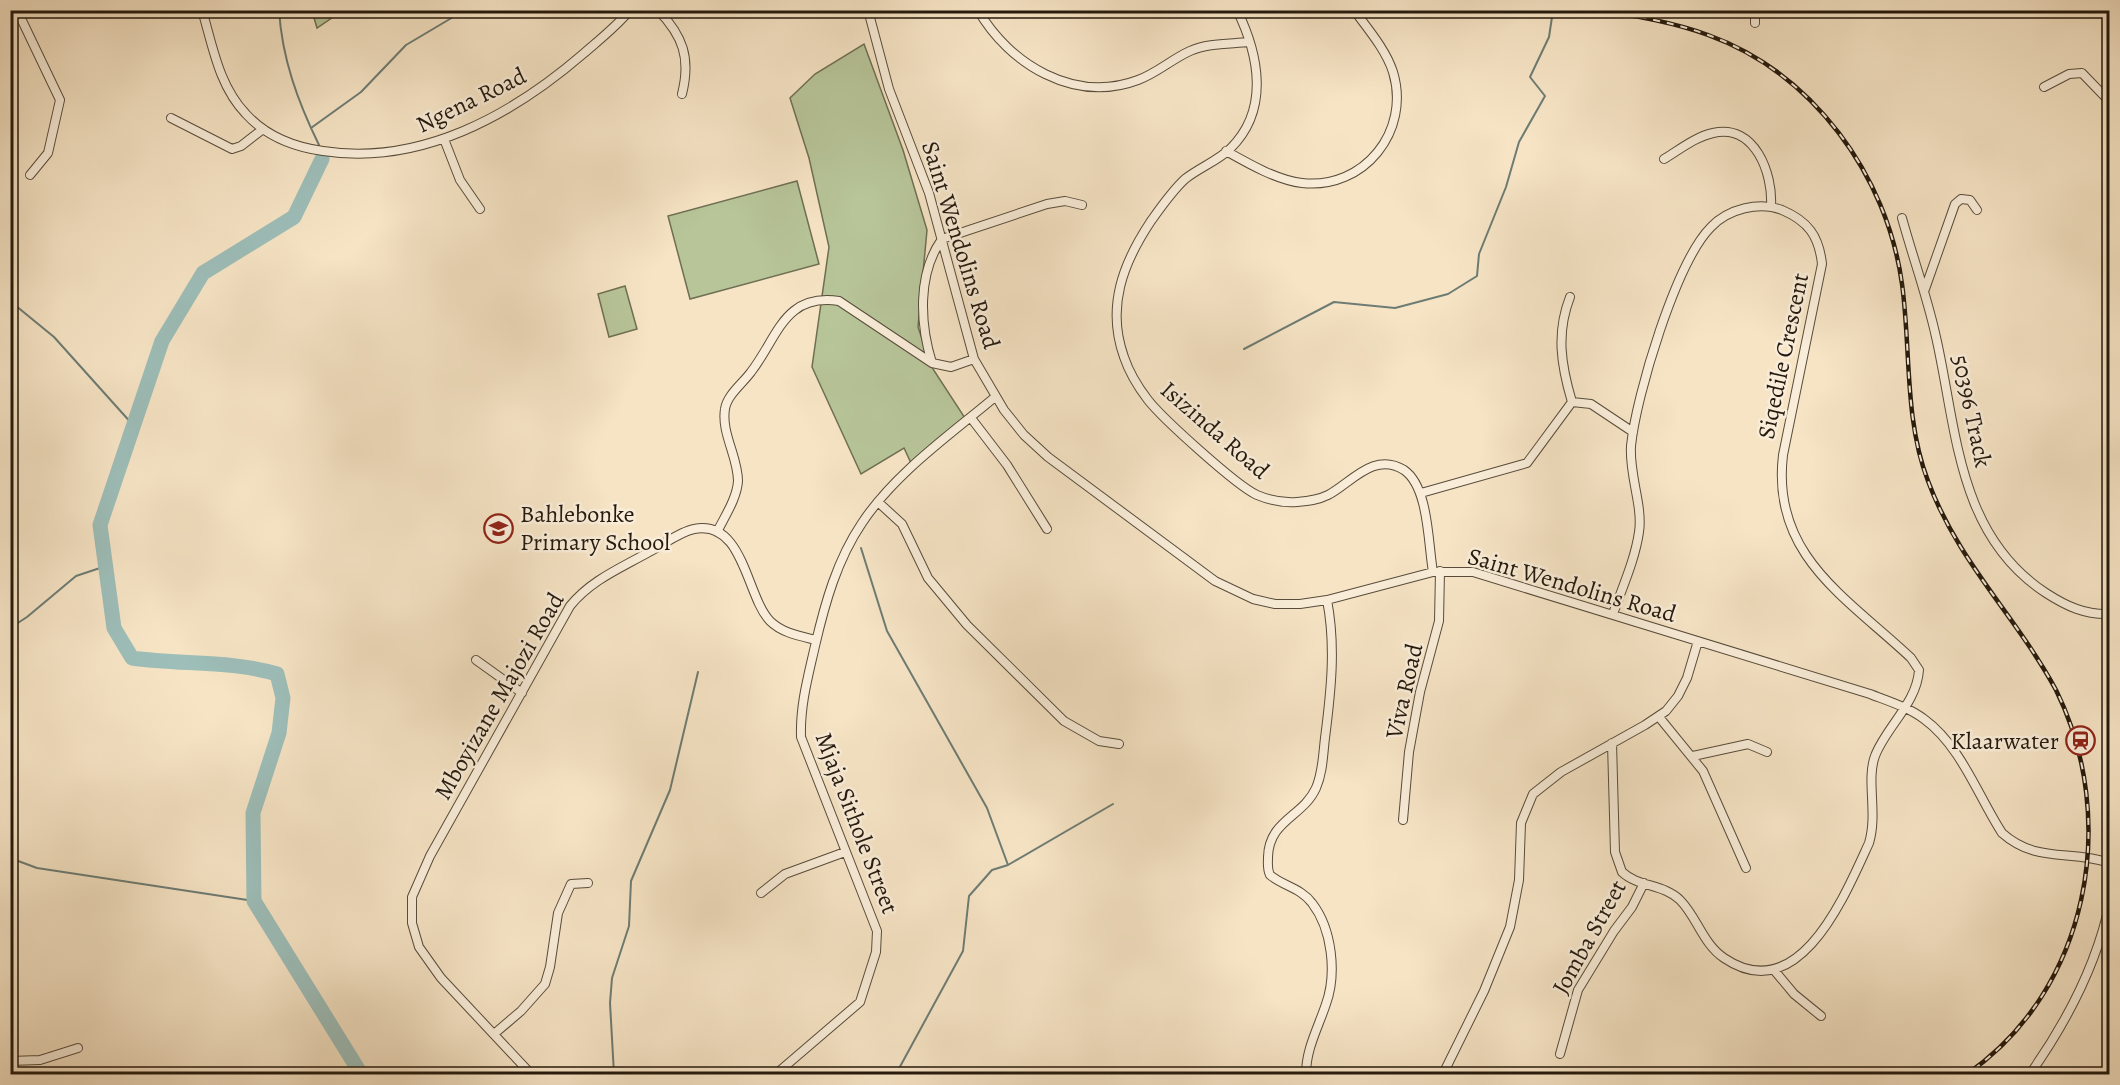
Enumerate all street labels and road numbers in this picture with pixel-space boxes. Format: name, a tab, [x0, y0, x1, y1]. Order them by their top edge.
street label: Ngena Road	[411, 60, 531, 140]
street label: Saint Wendolins Road	[914, 137, 1008, 353]
street label: Siqedile Crescent	[1750, 270, 1816, 442]
street label: 50396 Track	[1944, 352, 2000, 470]
street label: Isizinda Road	[1154, 374, 1276, 486]
street label: Saint Wendolins Road	[1464, 540, 1680, 630]
street label: Mboyizane Majozi Road	[427, 587, 571, 805]
street label: Viva Road	[1377, 640, 1430, 743]
street label: Mjaja Sithole Street	[808, 728, 906, 918]
street label: Jomba Street	[1544, 874, 1634, 1000]

